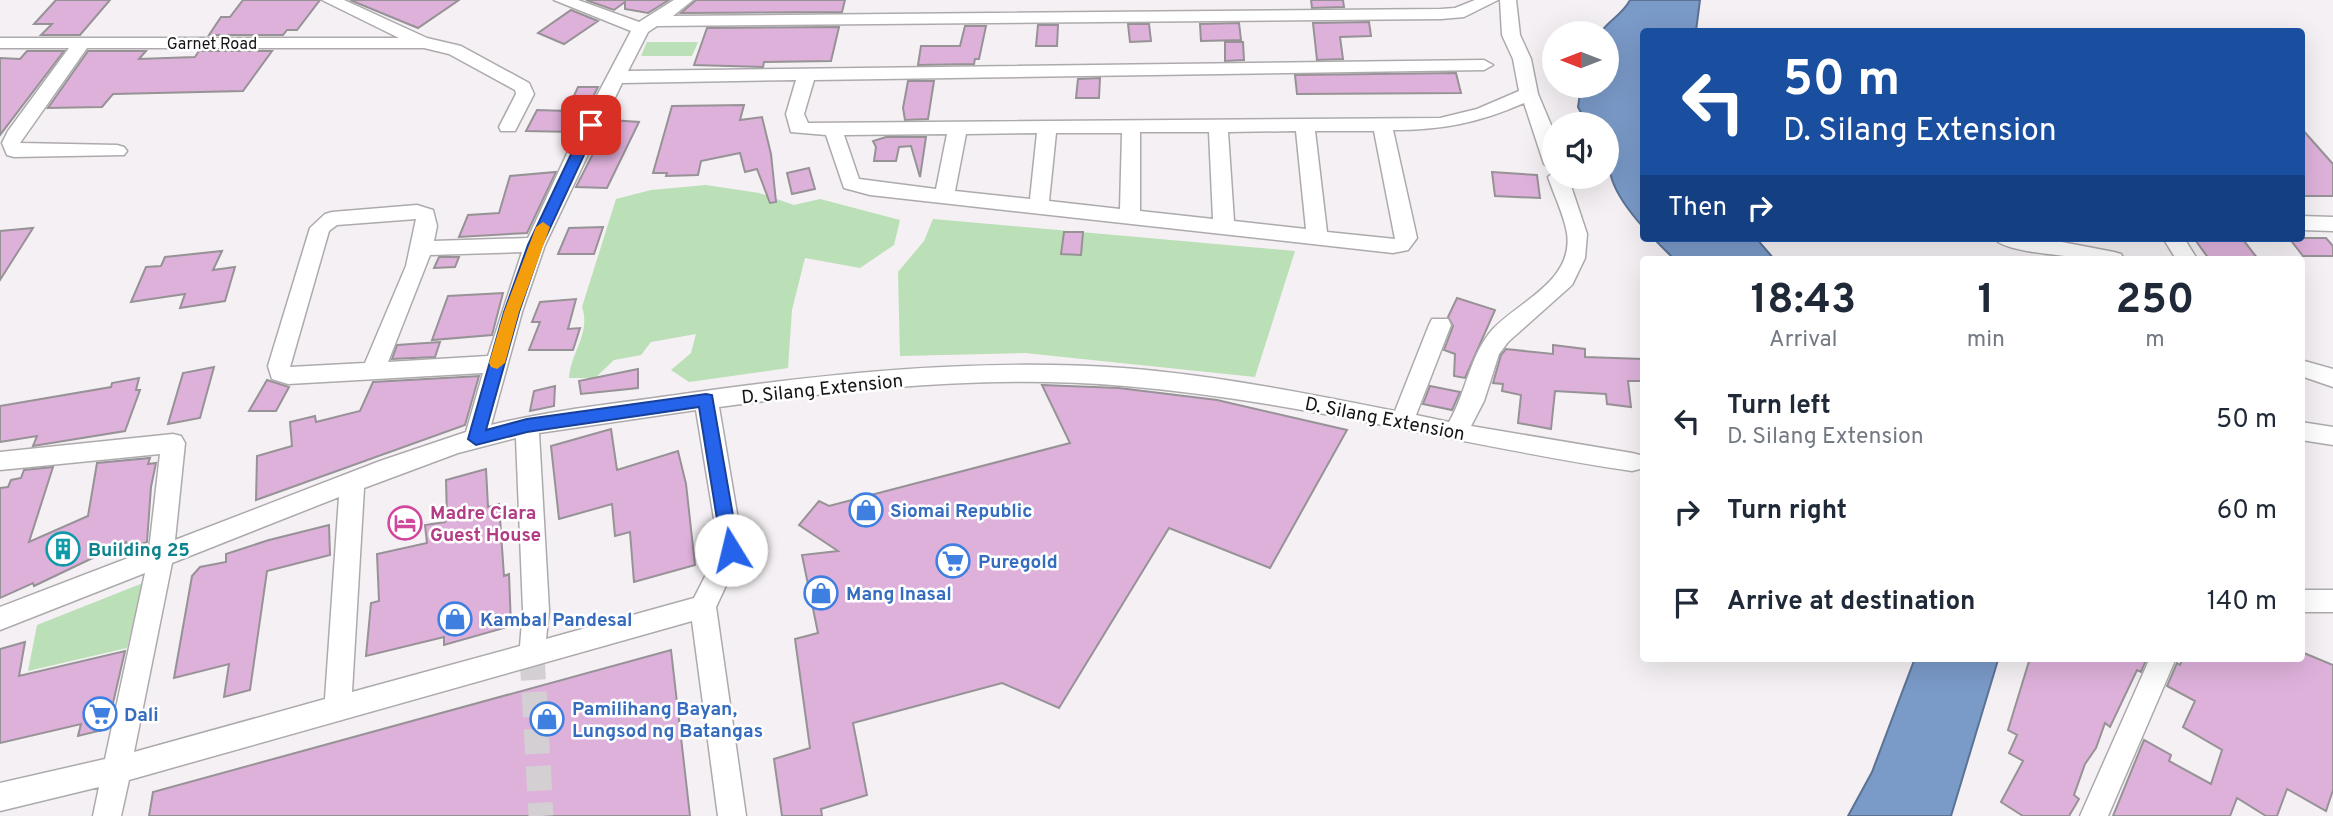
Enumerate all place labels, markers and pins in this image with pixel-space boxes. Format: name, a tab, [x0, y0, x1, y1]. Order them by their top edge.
pin	[561, 95, 621, 155]
shop icon: Siomai Republic	[847, 491, 885, 529]
place label: Siomai Republic	[890, 500, 1033, 524]
place label: Madre Clara Guest House	[430, 502, 541, 548]
hotel icon: Madre Clara Guest House	[386, 504, 424, 542]
building icon: Building 25	[44, 530, 82, 568]
place label: Building 25	[88, 539, 190, 563]
supermarket icon: Puregold	[934, 542, 972, 580]
place label: Puregold	[978, 551, 1058, 575]
shop icon: Mang Inasal	[802, 574, 840, 612]
place label: Mang Inasal	[846, 583, 952, 607]
shop icon: Kambal Pandesal	[436, 600, 474, 638]
place label: Kambal Pandesal	[480, 609, 633, 633]
supermarket icon: Dali	[81, 695, 119, 733]
place label: Pamilihang Bayan, Lungsod ng Batangas	[572, 698, 763, 744]
shop icon: Pamilihang Bayan, Lungsod ng Batangas	[528, 700, 566, 738]
place label: Dali	[124, 704, 159, 728]

